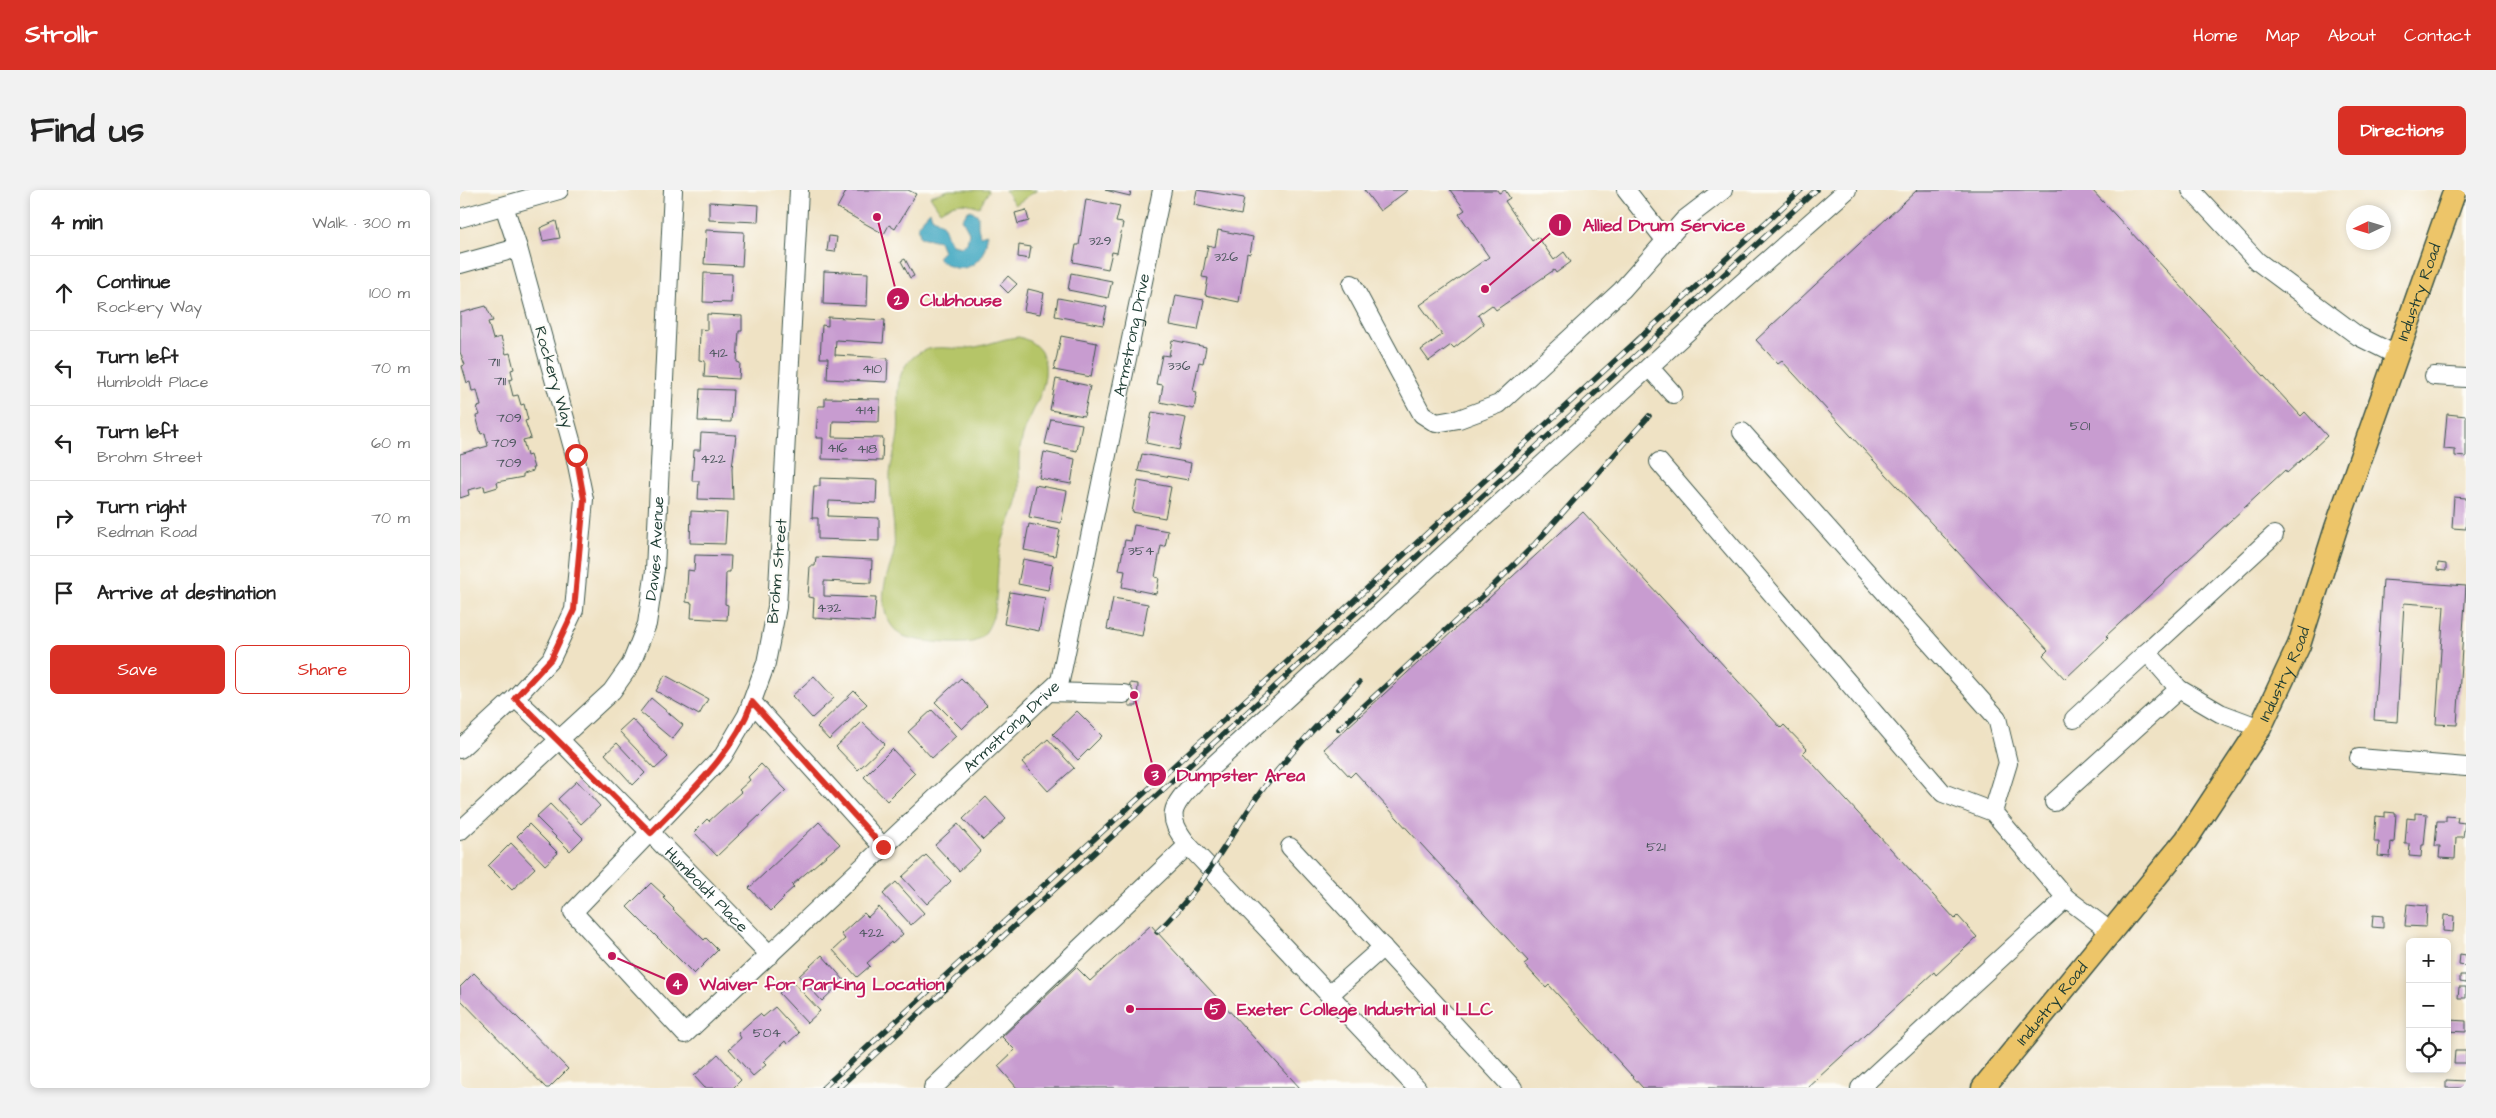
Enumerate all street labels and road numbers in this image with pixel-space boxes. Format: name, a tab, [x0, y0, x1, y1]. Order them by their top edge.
street label: Industry Road	[2392, 241, 2446, 344]
street label: Armstrong Drive	[1108, 271, 1155, 398]
street label: Rockery Way	[528, 324, 579, 431]
street label: Davies Avenue	[640, 495, 669, 602]
street label: Brohm Street	[761, 517, 793, 624]
street label: Industry Road	[2254, 624, 2315, 725]
street label: Armstrong Drive	[958, 676, 1065, 778]
street label: Humboldt Place	[660, 842, 753, 938]
street label: Industry Road	[2011, 957, 2093, 1050]

